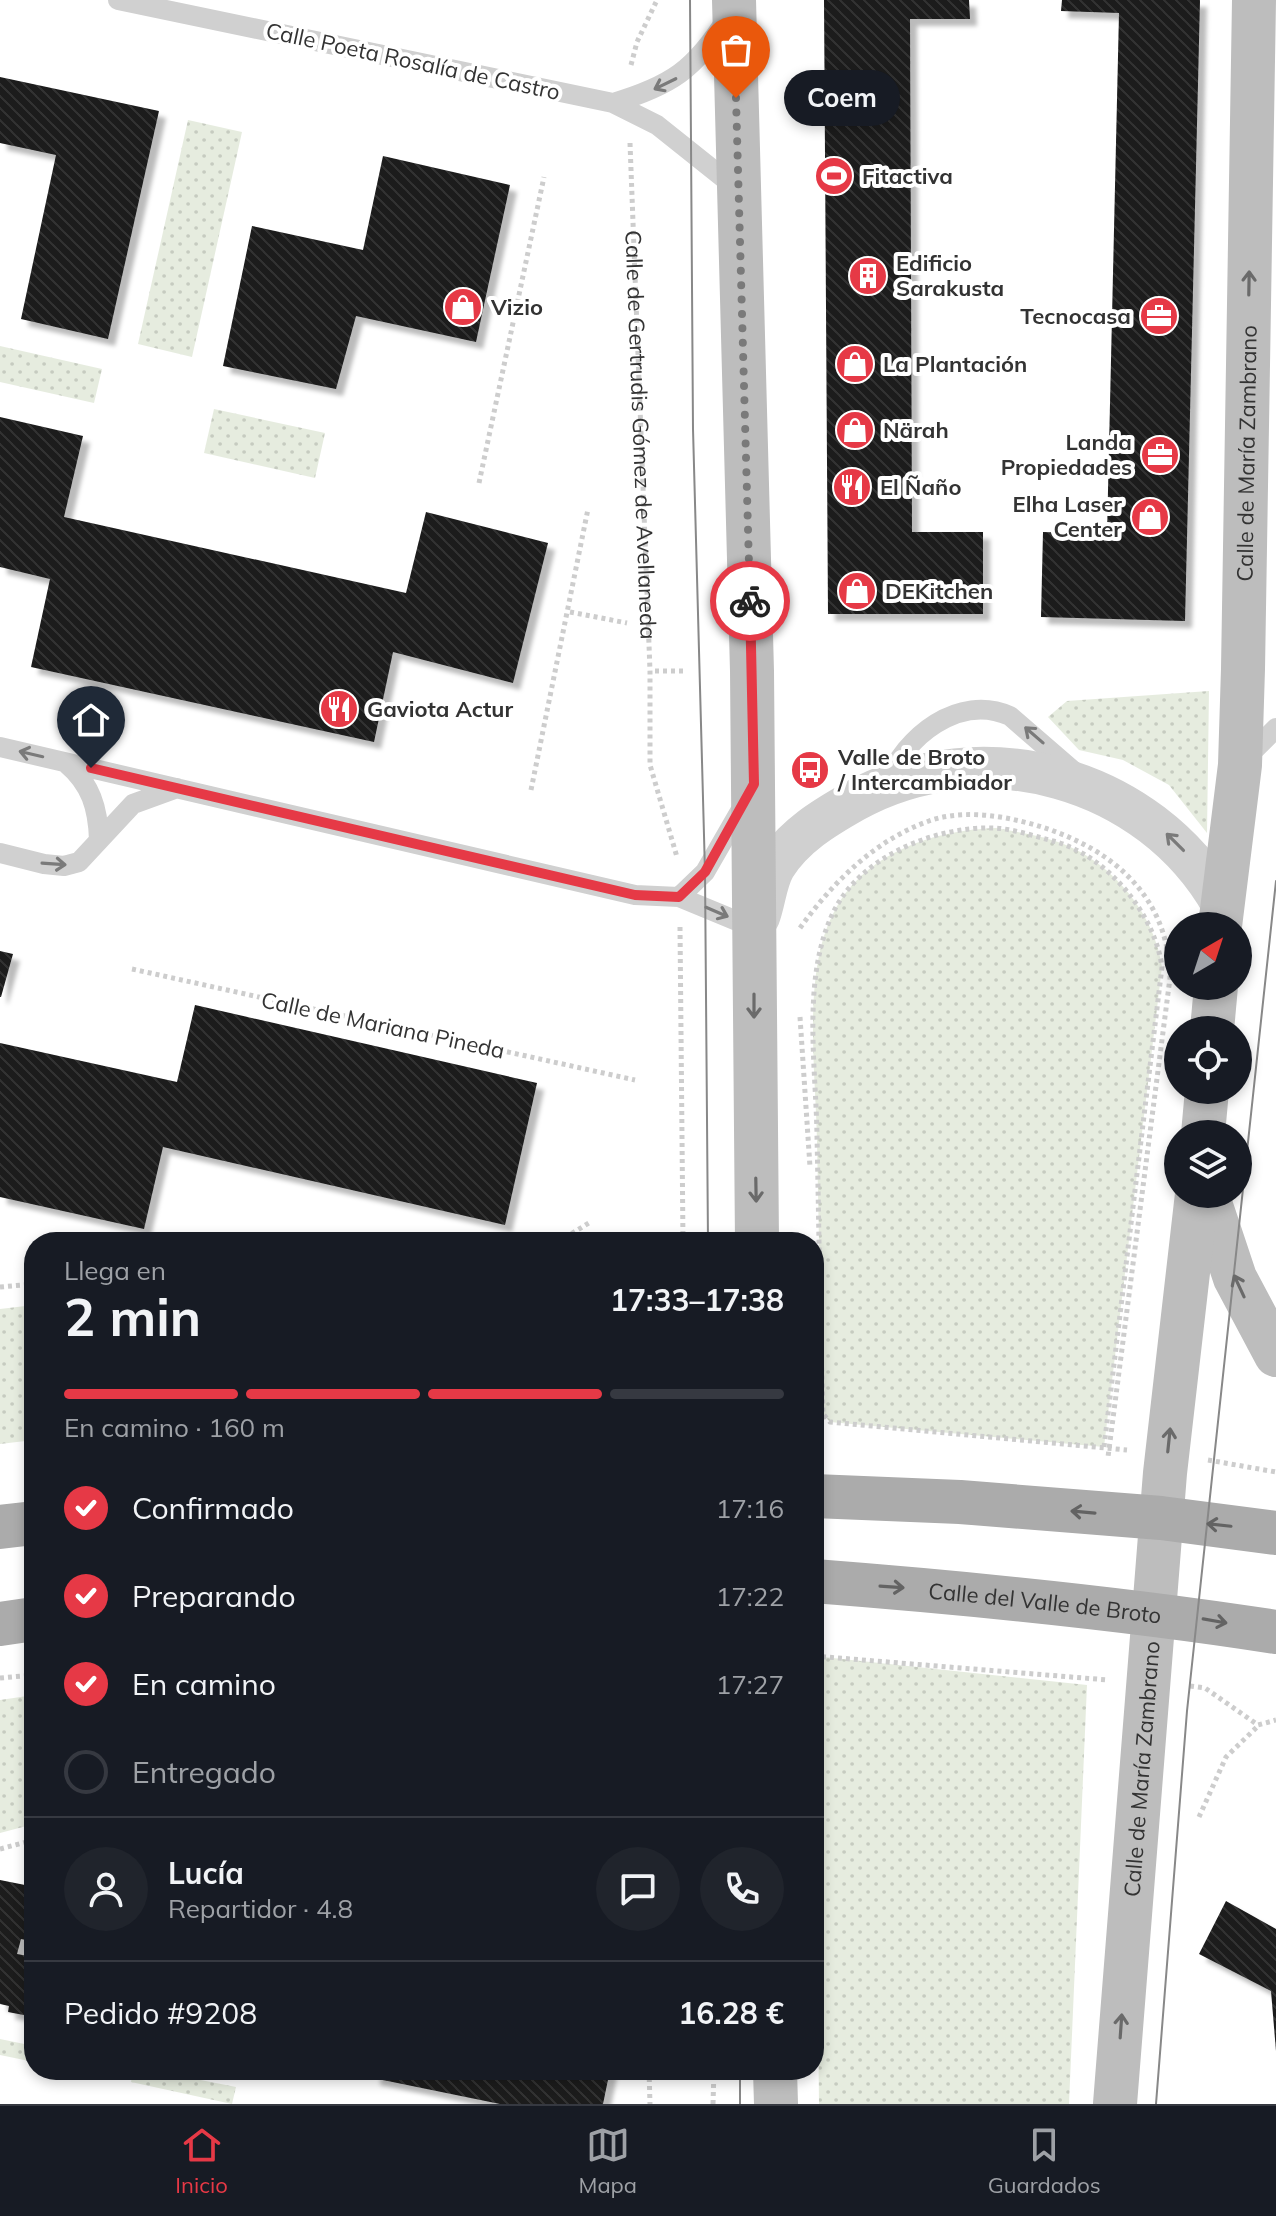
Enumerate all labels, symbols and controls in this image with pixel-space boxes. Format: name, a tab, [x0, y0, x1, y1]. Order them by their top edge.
street label: Calle Poeta Rosalía de Castro	[263, 16, 563, 106]
pin	[702, 16, 770, 98]
icon: bag	[714, 28, 758, 72]
callout: Coem	[784, 70, 900, 126]
one-way arrow	[654, 76, 678, 92]
text: Coem	[807, 81, 877, 114]
sports icon: Fitactiva	[813, 155, 855, 197]
place label: Fitactiva	[862, 162, 953, 190]
street label: Calle de Gertrudis Gómez de Avellaneda	[619, 230, 663, 640]
place label: Edificio Sarakusta	[896, 249, 1004, 302]
building icon: Edificio Sarakusta	[847, 255, 889, 297]
one-way arrow	[1241, 270, 1257, 297]
shop icon: Vizio	[442, 286, 484, 328]
place label: Vizio	[490, 293, 543, 321]
office icon: Tecnocasa	[1138, 295, 1180, 337]
place label: Tecnocasa	[1020, 302, 1131, 330]
street label: Calle de María Zambrano	[1230, 325, 1263, 582]
shop icon: La Plantación	[834, 343, 876, 385]
place label: La Plantación	[883, 350, 1027, 378]
shop icon: Närah	[834, 409, 876, 451]
place label: Närah	[883, 416, 949, 444]
place label: Landa Propiedades	[1001, 428, 1132, 481]
office icon: Landa Propiedades	[1139, 434, 1181, 476]
restaurant icon: El Ñaño	[831, 466, 873, 508]
place label: El Ñaño	[880, 473, 961, 501]
place label: Elha Laser Center	[1013, 490, 1122, 543]
shop icon: Elha Laser Center	[1129, 496, 1171, 538]
courier	[710, 561, 790, 641]
shop icon: DEKitchen	[836, 570, 878, 612]
place label: DEKitchen	[885, 577, 993, 605]
icon: bike	[728, 579, 772, 623]
pin	[57, 686, 125, 768]
restaurant icon: Gaviota Actur	[318, 688, 360, 730]
place label: Gaviota Actur	[367, 695, 513, 723]
icon: home	[69, 698, 113, 742]
one-way arrow	[1025, 726, 1045, 744]
place label: Valle de Broto / Intercambiador	[837, 743, 1012, 796]
one-way arrow	[19, 746, 45, 761]
bus stop icon: Valle de Broto / Intercambiador	[789, 749, 831, 791]
one-way arrow	[1166, 833, 1185, 852]
one-way arrow	[41, 857, 67, 872]
one-way arrow	[704, 906, 729, 921]
north arrow	[1164, 912, 1252, 1000]
map controls	[1164, 912, 1252, 1208]
street label: Calle de Mariana Pineda	[259, 986, 507, 1064]
one-way arrow	[746, 992, 762, 1019]
button: locate	[1164, 1016, 1252, 1104]
button: layers	[1164, 1120, 1252, 1208]
one-way arrow	[748, 1176, 764, 1203]
text: Llega en	[64, 1254, 166, 1287]
one-way arrow	[1231, 1274, 1246, 1298]
text: 17:33–17:38	[610, 1281, 784, 1319]
text: 2 min	[64, 1284, 201, 1349]
text: En camino · 160 m	[64, 1411, 285, 1444]
one-way arrow	[1161, 1427, 1176, 1454]
icon: check	[64, 1486, 108, 1530]
text: Confirmado	[132, 1489, 294, 1527]
text: 17:16	[716, 1492, 784, 1525]
one-way arrow	[1070, 1504, 1097, 1519]
one-way arrow	[1206, 1517, 1233, 1532]
icon: check	[64, 1574, 108, 1618]
text: Preparando	[132, 1577, 296, 1615]
street label: Calle del Valle de Broto	[927, 1577, 1163, 1630]
text: 17:22	[716, 1580, 784, 1613]
one-way arrow	[878, 1580, 905, 1595]
one-way arrow	[1201, 1615, 1227, 1630]
street label: Calle de María Zambrano	[1117, 1640, 1166, 1898]
icon: check	[64, 1662, 108, 1706]
text: En camino	[132, 1665, 276, 1703]
text: 17:27	[716, 1668, 784, 1701]
text: Entregado	[132, 1753, 276, 1791]
button: person	[64, 1847, 148, 1931]
button: chat	[596, 1847, 680, 1931]
button: phone	[700, 1847, 784, 1931]
text: Lucía	[168, 1854, 244, 1892]
text: Repartidor · 4.8	[168, 1892, 353, 1925]
text: Pedido #9208	[64, 1994, 257, 2032]
text: 16.28 €	[678, 1994, 784, 2032]
one-way arrow	[1113, 2013, 1128, 2040]
tab: Inicio	[175, 2123, 228, 2199]
tab: Mapa	[579, 2123, 637, 2199]
tab: Guardados	[988, 2123, 1101, 2199]

